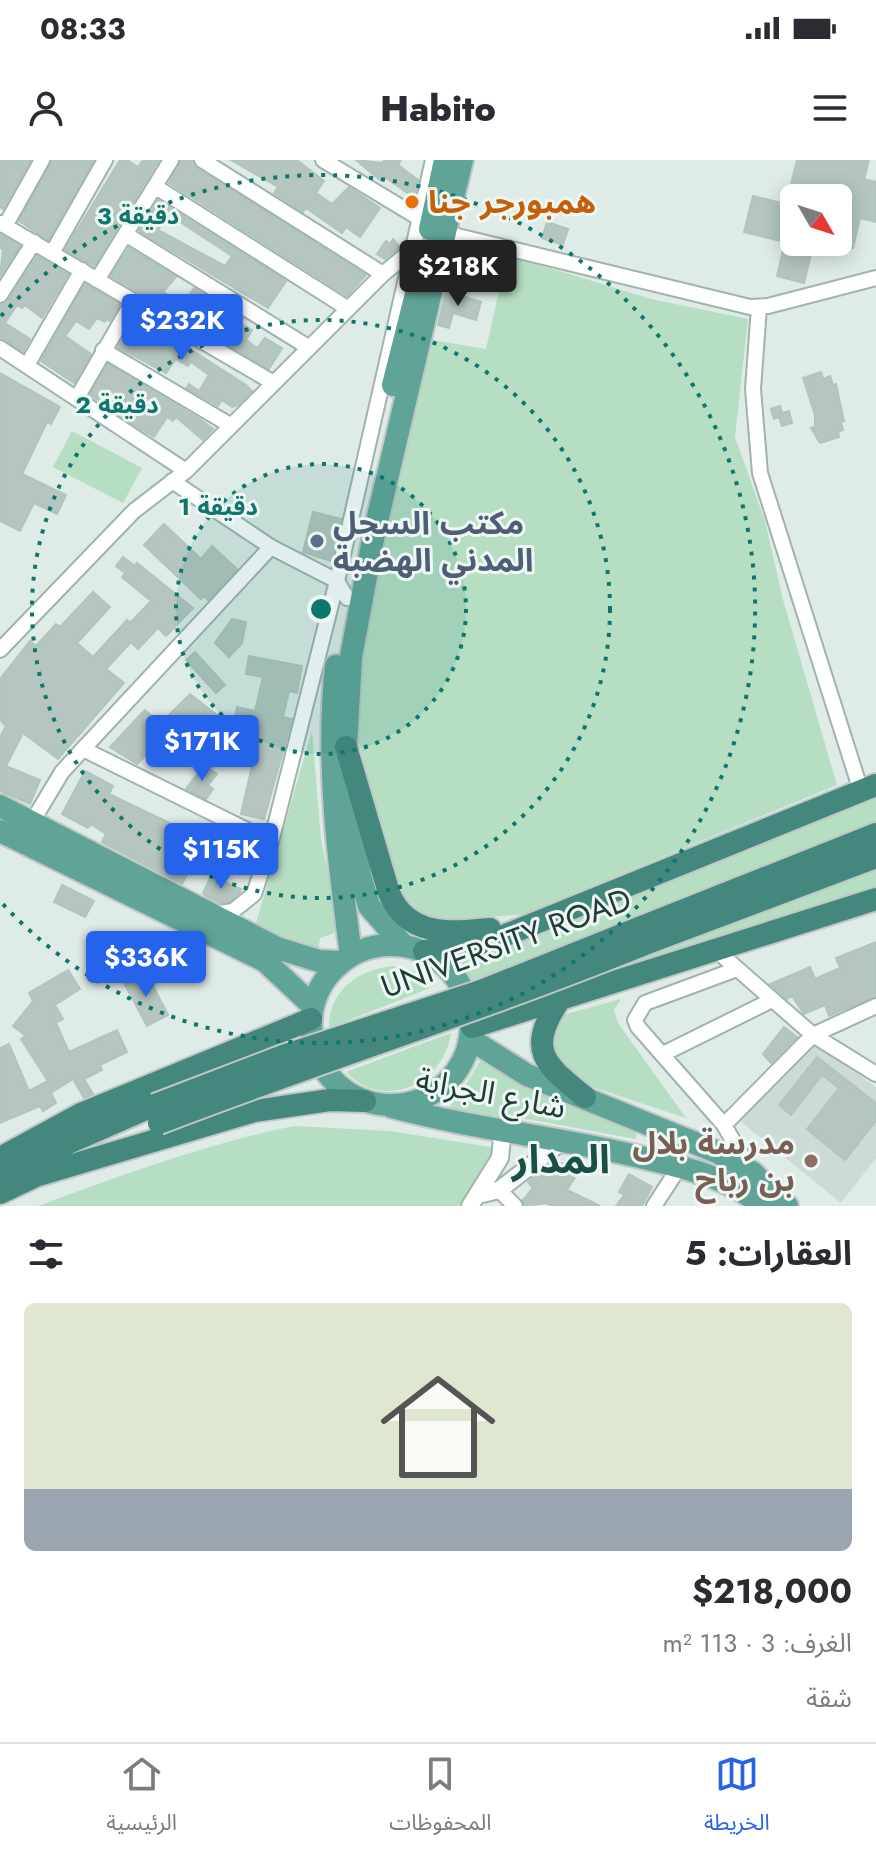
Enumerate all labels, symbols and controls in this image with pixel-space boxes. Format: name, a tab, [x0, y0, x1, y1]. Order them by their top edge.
text: 08:33	[40, 7, 126, 50]
text: Habito	[380, 82, 496, 134]
icon: person	[24, 86, 68, 130]
icon: menu	[808, 86, 852, 130]
place label: همبورجر جنا	[428, 179, 596, 225]
north arrow	[780, 184, 852, 256]
map controls	[780, 184, 852, 256]
marker: همبورجر جنا	[403, 193, 421, 211]
text: 3 دقيقة	[97, 198, 179, 233]
pin: $218K	[402, 240, 514, 308]
text: $218K	[418, 247, 498, 285]
pin: $232K	[126, 294, 238, 362]
text: $232K	[140, 301, 224, 339]
text: 2 دقيقة	[75, 387, 159, 422]
text: 1 دقيقة	[178, 489, 258, 524]
place label: مكتب السجل المدني الهضبة	[333, 500, 534, 585]
marker: مكتب السجل المدني الهضبة	[308, 532, 326, 550]
centre of rings	[307, 595, 335, 623]
pin: $171K	[146, 715, 258, 783]
text: $171K	[164, 722, 240, 760]
pin: $115K	[165, 823, 277, 891]
text: $115K	[182, 830, 260, 868]
street label: UNIVERSITY ROAD	[374, 876, 638, 1010]
pin: $336K	[90, 931, 202, 999]
text: $336K	[104, 938, 188, 976]
street label: شارع الجرابة	[412, 1056, 570, 1131]
place label: مدرسة بلال بن رباح	[633, 1120, 795, 1204]
district label: المدار	[510, 1130, 610, 1188]
marker: مدرسة بلال بن رباح	[802, 1152, 820, 1170]
text: العقارات: 5	[685, 1229, 852, 1278]
icon: filters	[24, 1232, 68, 1276]
icon: home	[366, 1355, 510, 1499]
text: $218,000	[692, 1567, 852, 1616]
text: الغرف: 3 · 113 m²	[663, 1624, 852, 1662]
text: شقة	[806, 1679, 852, 1717]
tab: الرئيسية	[106, 1752, 177, 1846]
tab: المحفوظات	[389, 1752, 491, 1846]
tab: الخريطة	[704, 1752, 770, 1846]

